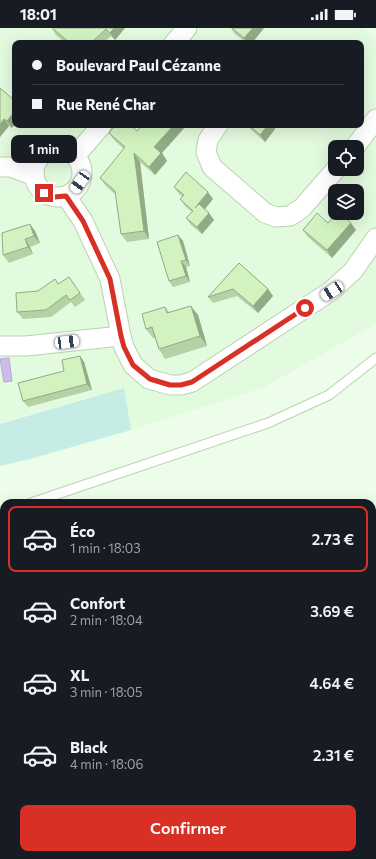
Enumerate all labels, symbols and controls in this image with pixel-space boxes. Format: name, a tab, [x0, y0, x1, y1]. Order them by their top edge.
text: 18:01	[20, 5, 57, 23]
text: Boulevard Paul Cézanne	[56, 56, 221, 74]
text: Rue René Char	[56, 95, 156, 113]
callout: 1 min	[11, 135, 77, 163]
map controls	[328, 140, 364, 220]
button: locate	[328, 140, 364, 176]
text: 1 min	[29, 141, 59, 157]
car	[68, 169, 92, 195]
route end	[35, 184, 53, 202]
button: layers	[328, 184, 364, 220]
car	[319, 279, 345, 303]
route start	[296, 299, 314, 317]
car	[54, 335, 80, 349]
icon: car	[22, 521, 58, 557]
text: Éco	[70, 522, 95, 540]
text: 2.73 €	[312, 530, 354, 548]
text: 1 min · 18:03	[70, 540, 141, 556]
icon: car	[22, 593, 58, 629]
text: Confort	[70, 594, 125, 612]
text: 3.69 €	[310, 602, 354, 620]
text: 2 min · 18:04	[70, 612, 143, 628]
icon: car	[22, 665, 58, 701]
text: XL	[70, 666, 89, 684]
text: 4.64 €	[310, 674, 354, 692]
text: 3 min · 18:05	[70, 684, 143, 700]
icon: car	[22, 737, 58, 773]
text: Black	[70, 738, 108, 756]
text: 2.31 €	[313, 746, 354, 764]
text: 4 min · 18:06	[70, 756, 143, 772]
button: Confirmer	[20, 805, 356, 851]

